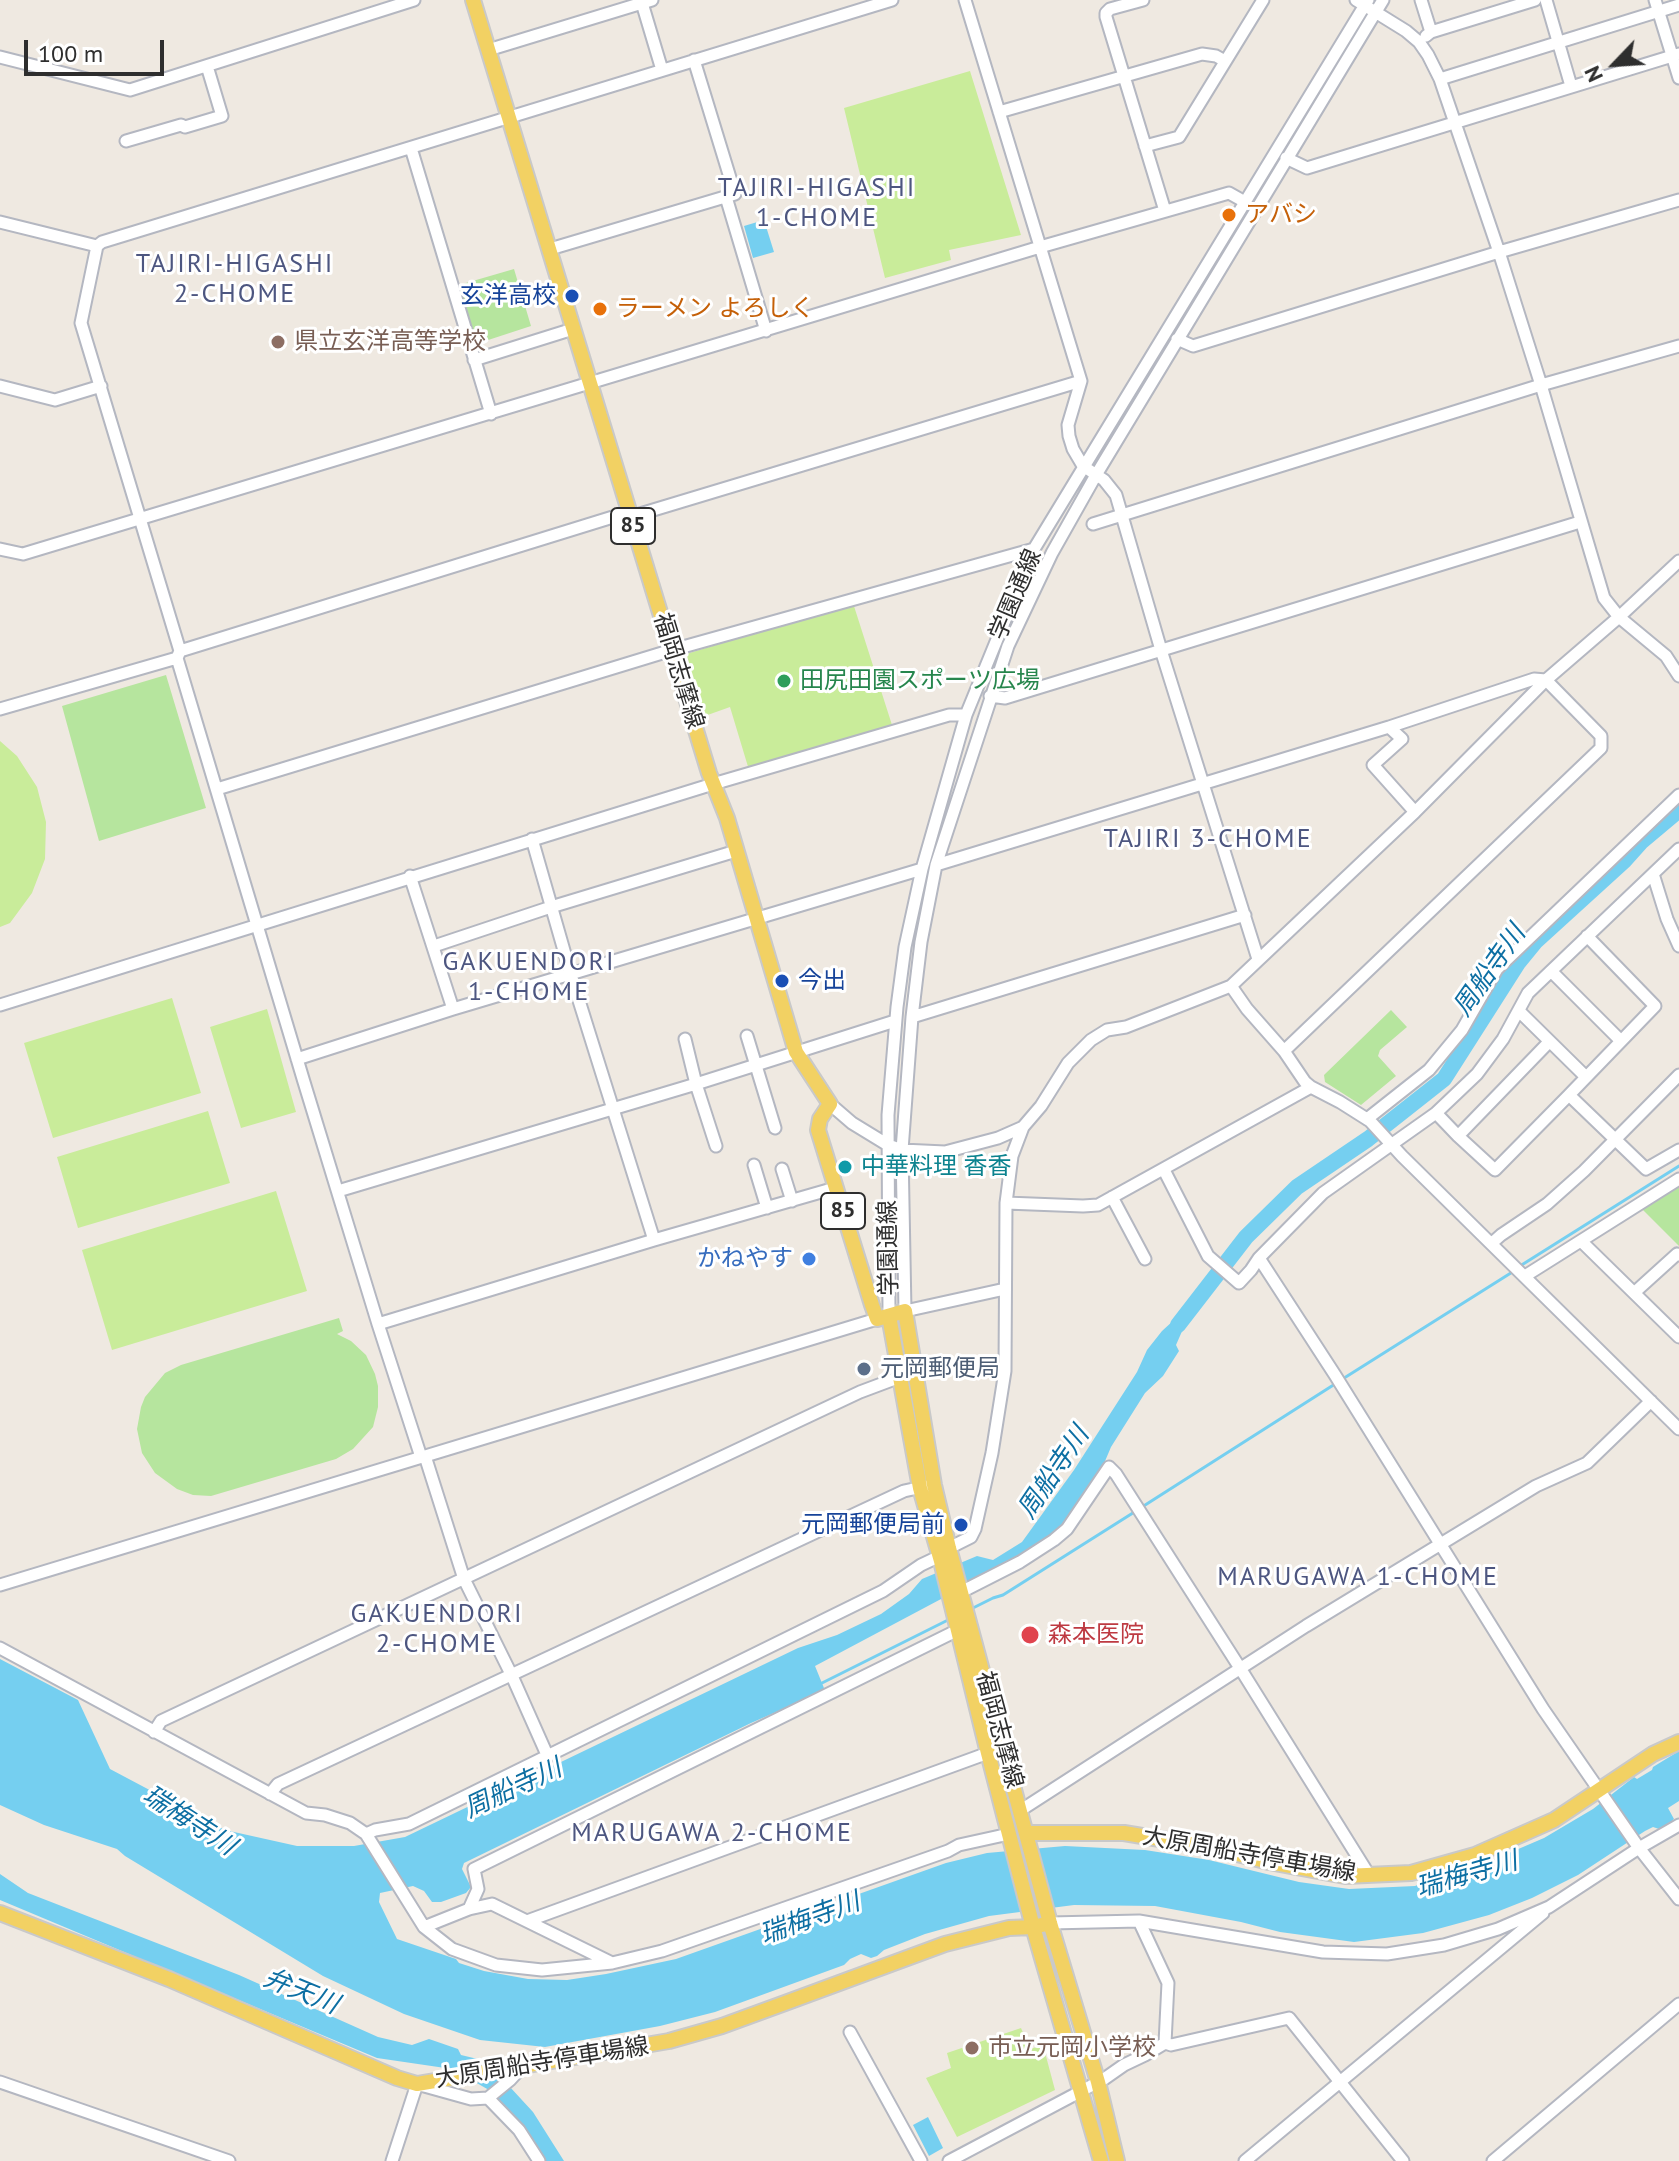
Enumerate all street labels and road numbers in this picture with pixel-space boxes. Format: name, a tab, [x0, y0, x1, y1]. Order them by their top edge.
road number: 85	[611, 508, 655, 544]
street label: 学園通線	[984, 545, 1048, 645]
street label: 福岡志摩線	[647, 609, 709, 733]
road number: 85	[821, 1193, 865, 1229]
street label: 学園通線	[874, 1200, 904, 1296]
street label: 福岡志摩線	[970, 1668, 1028, 1792]
street label: 大原周船寺停車場線	[1140, 1822, 1358, 1888]
street label: 大原周船寺停車場線	[433, 2032, 651, 2094]

